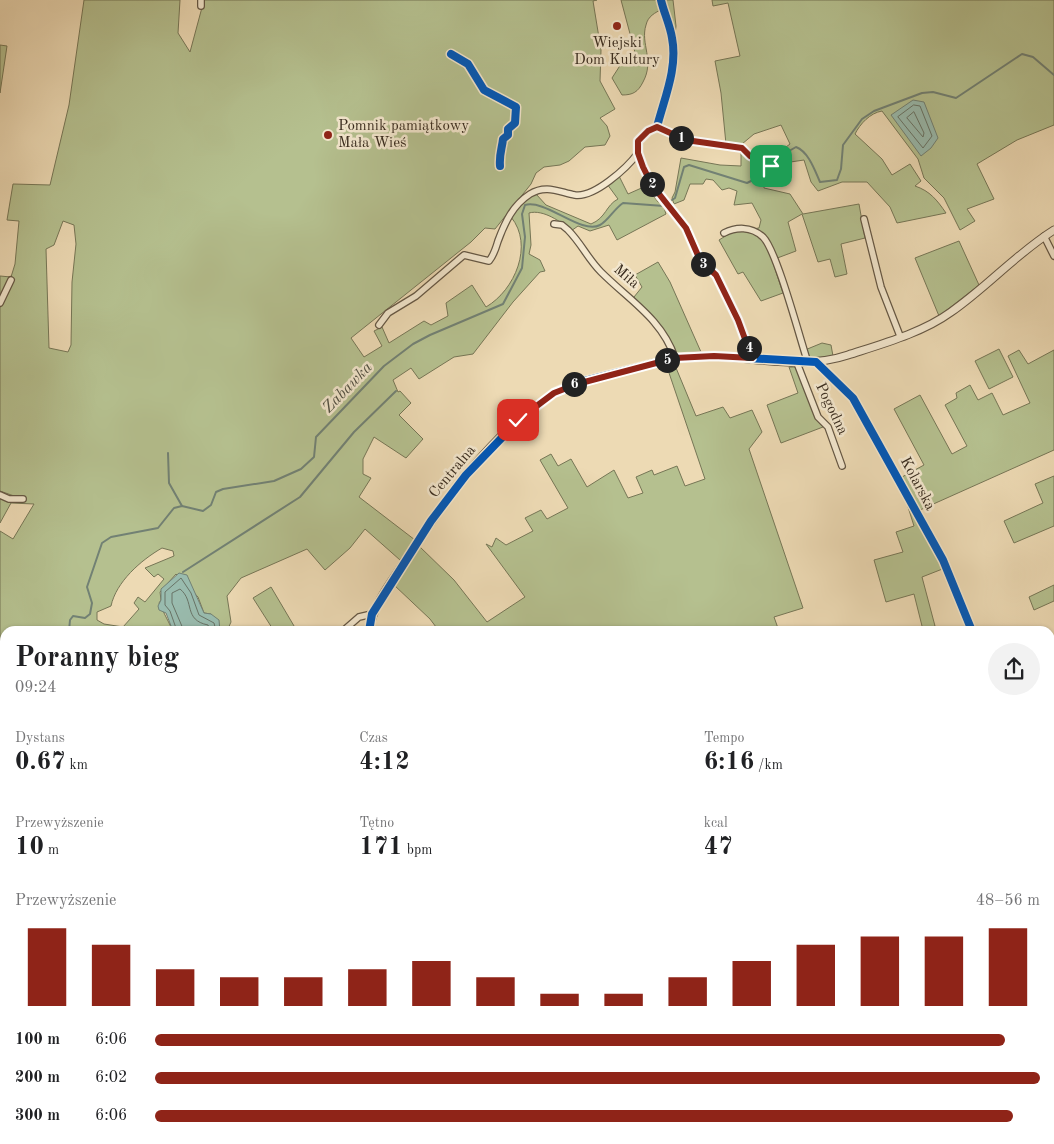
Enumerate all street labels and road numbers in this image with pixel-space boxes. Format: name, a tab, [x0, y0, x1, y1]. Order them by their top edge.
street label: Miła	[610, 262, 642, 292]
street label: Pogodna	[812, 381, 850, 438]
street label: Centralna	[427, 442, 480, 501]
street label: Kolarska	[897, 455, 938, 514]

